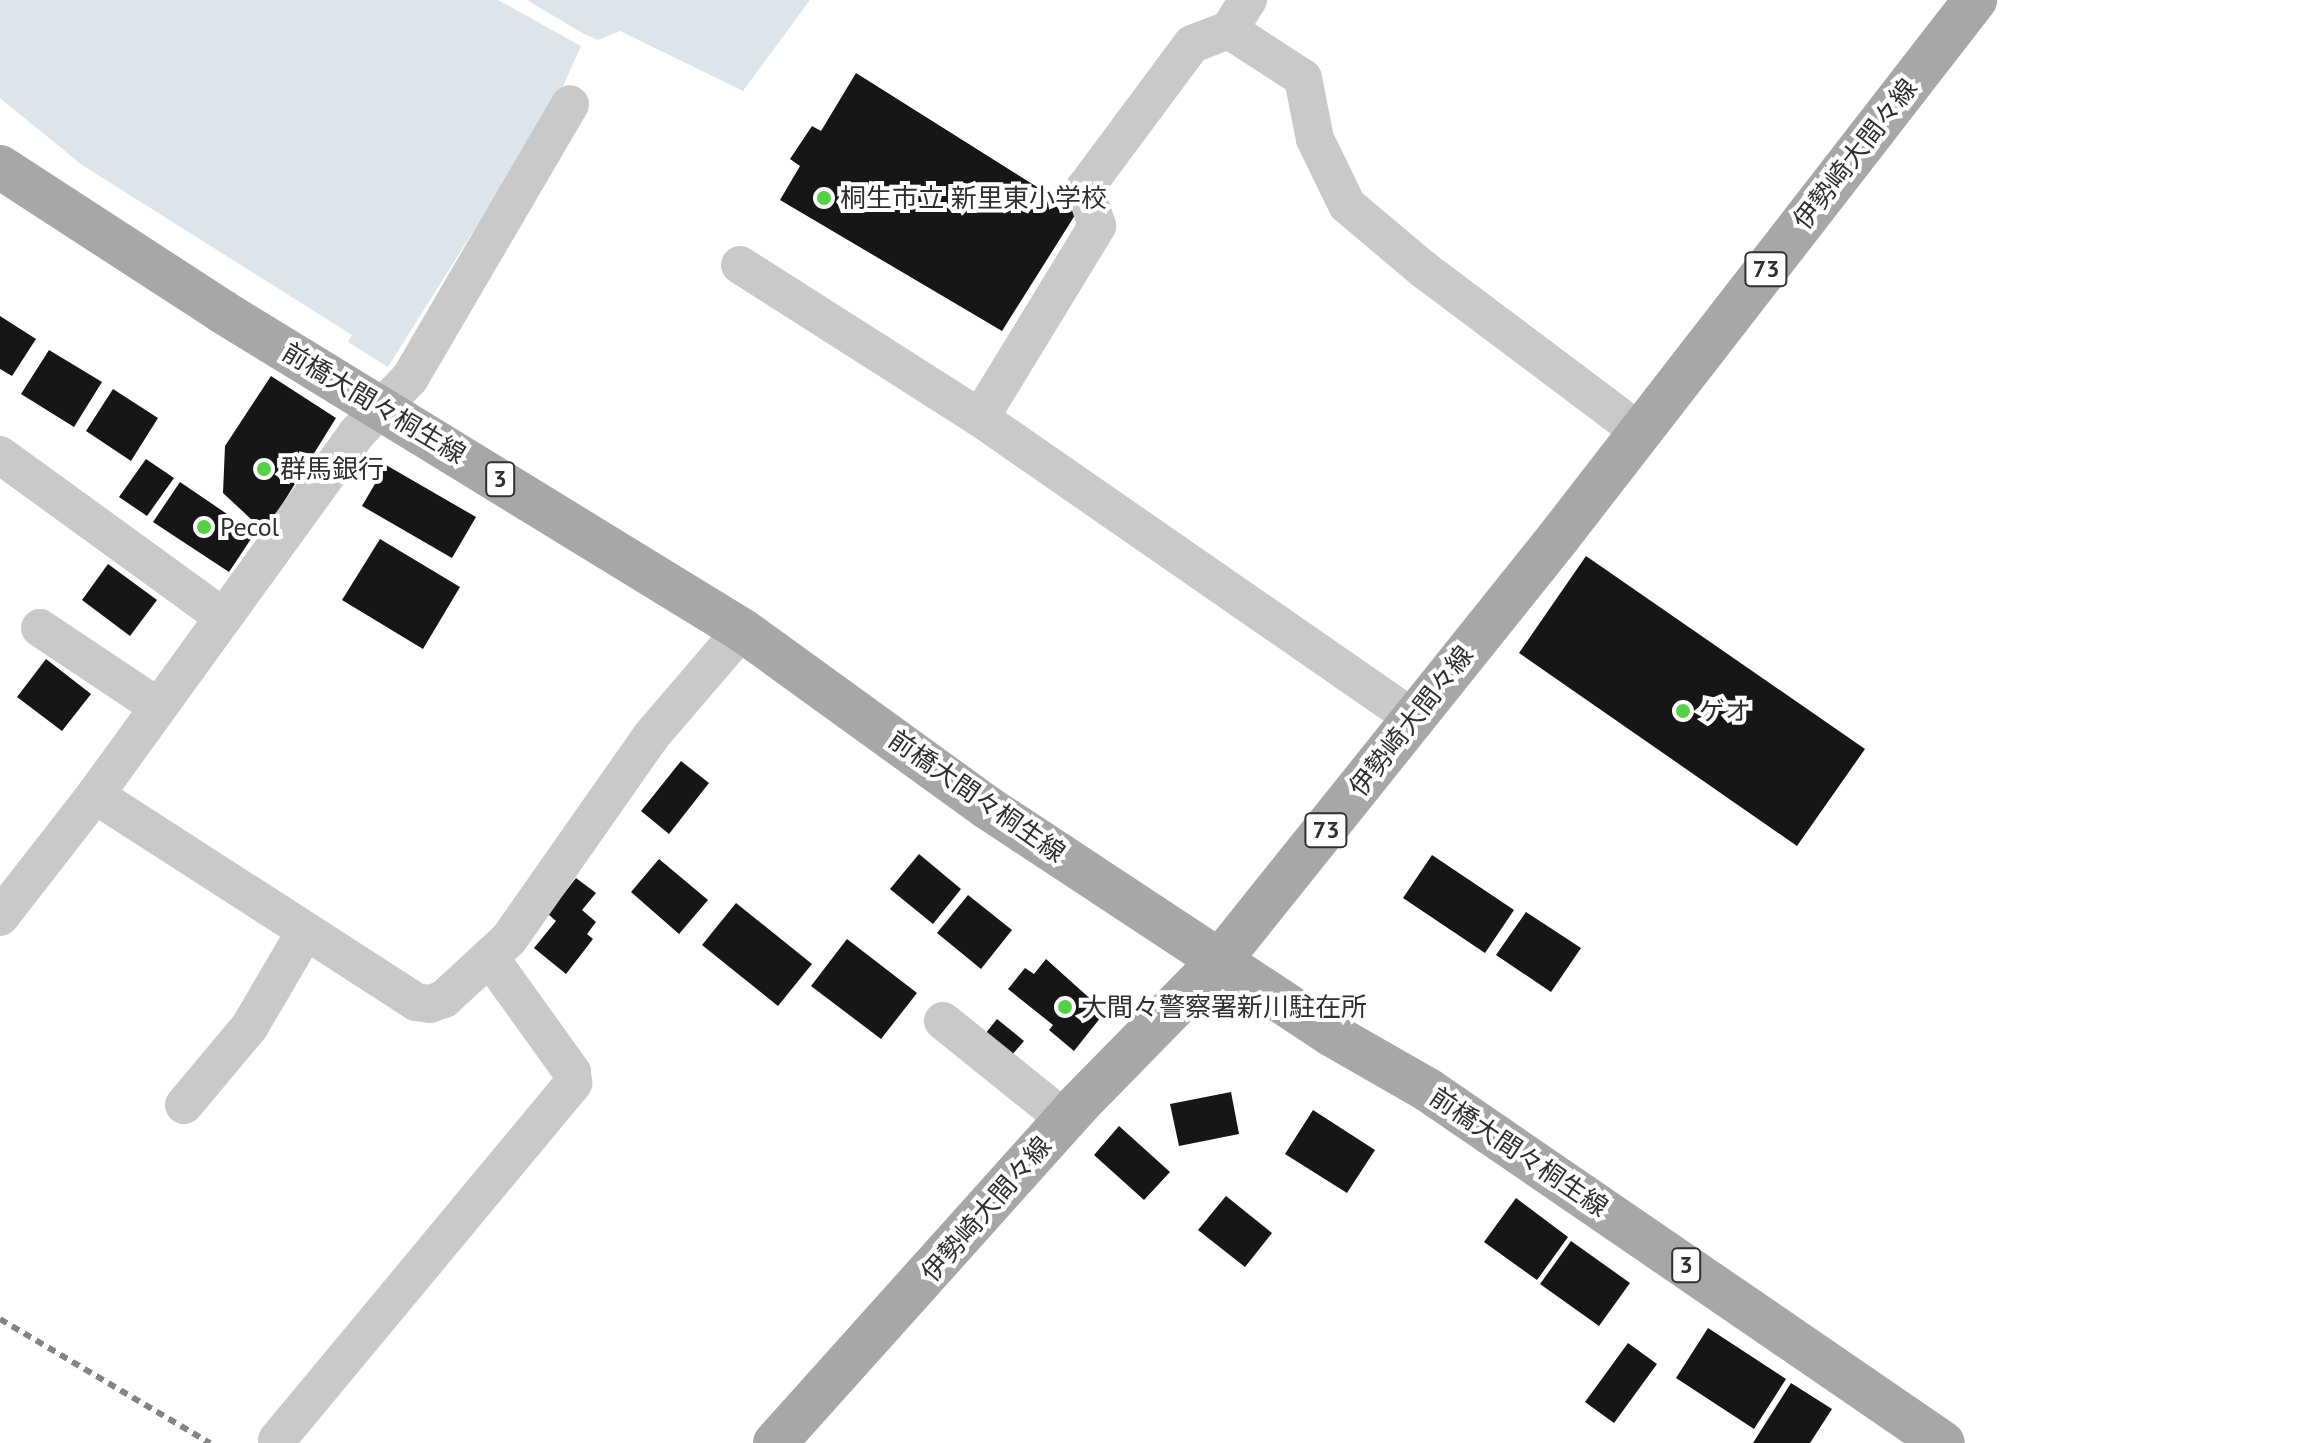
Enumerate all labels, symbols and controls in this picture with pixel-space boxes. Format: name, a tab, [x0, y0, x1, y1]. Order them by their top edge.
street label: 伊勢崎大間々線	[1787, 73, 1923, 235]
place label: 桐生市立 新里東小学校	[840, 182, 1107, 214]
marker: 桐生市立 新里東小学校	[815, 189, 833, 207]
road number: 73	[1744, 249, 1788, 289]
street label: 前橋大間々桐生線	[277, 336, 471, 470]
place label: 群馬銀行	[280, 453, 384, 485]
road number: 3	[484, 459, 516, 499]
marker: 群馬銀行	[255, 460, 273, 478]
place label: Pecol	[220, 511, 279, 543]
marker: Pecol	[195, 518, 213, 536]
street label: 伊勢崎大間々線	[1343, 640, 1479, 802]
place label: ゲオ	[1699, 695, 1751, 727]
marker: ゲオ	[1674, 702, 1692, 720]
street label: 前橋大間々桐生線	[883, 724, 1071, 868]
road number: 73	[1304, 810, 1348, 850]
place label: 大間々警察署新川駐在所	[1081, 991, 1367, 1023]
marker: 大間々警察署新川駐在所	[1056, 998, 1074, 1016]
street label: 前橋大間々桐生線	[1424, 1081, 1614, 1223]
street label: 伊勢崎大間々線	[915, 1130, 1057, 1288]
road number: 3	[1670, 1245, 1702, 1285]

